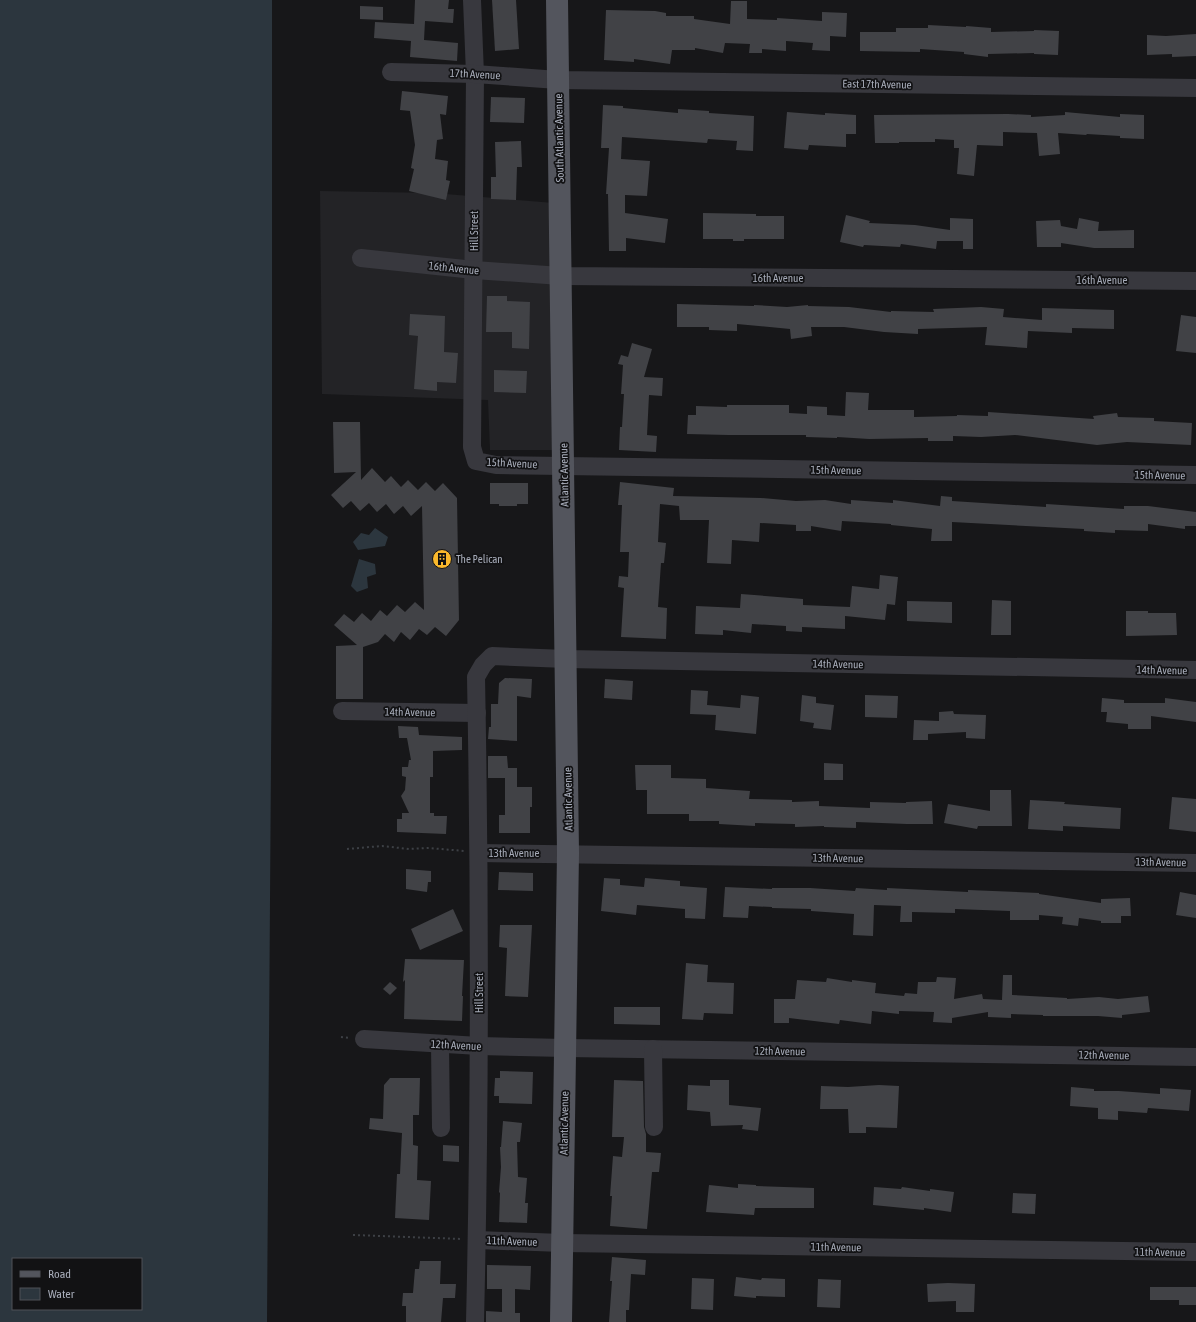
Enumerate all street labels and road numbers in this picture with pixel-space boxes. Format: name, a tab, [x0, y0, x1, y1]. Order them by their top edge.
street label: 17th Avenue	[449, 67, 501, 81]
street label: East 17th Avenue	[842, 77, 912, 91]
street label: South Atlantic Avenue	[552, 94, 566, 182]
street label: Hill Street	[468, 211, 480, 251]
street label: 16th Avenue	[428, 259, 480, 277]
street label: 16th Avenue	[753, 272, 803, 284]
street label: 16th Avenue	[1077, 274, 1127, 286]
street label: Atlantic Avenue	[557, 443, 571, 507]
street label: 15th Avenue	[486, 456, 538, 470]
street label: 15th Avenue	[810, 464, 862, 476]
street label: 15th Avenue	[1134, 469, 1186, 481]
street label: 14th Avenue	[812, 658, 864, 670]
street label: 14th Avenue	[1136, 664, 1188, 676]
street label: 14th Avenue	[384, 706, 436, 718]
street label: Atlantic Avenue	[561, 767, 575, 831]
street label: 13th Avenue	[489, 847, 539, 859]
street label: 13th Avenue	[812, 852, 864, 864]
street label: 13th Avenue	[1135, 856, 1187, 868]
street label: Hill Street	[473, 973, 485, 1013]
street label: 12th Avenue	[430, 1038, 482, 1052]
street label: 12th Avenue	[754, 1045, 806, 1057]
street label: 12th Avenue	[1078, 1049, 1130, 1061]
street label: Atlantic Avenue	[557, 1091, 571, 1155]
street label: 11th Avenue	[486, 1234, 538, 1248]
street label: 11th Avenue	[810, 1241, 862, 1253]
street label: 11th Avenue	[1134, 1246, 1186, 1258]

